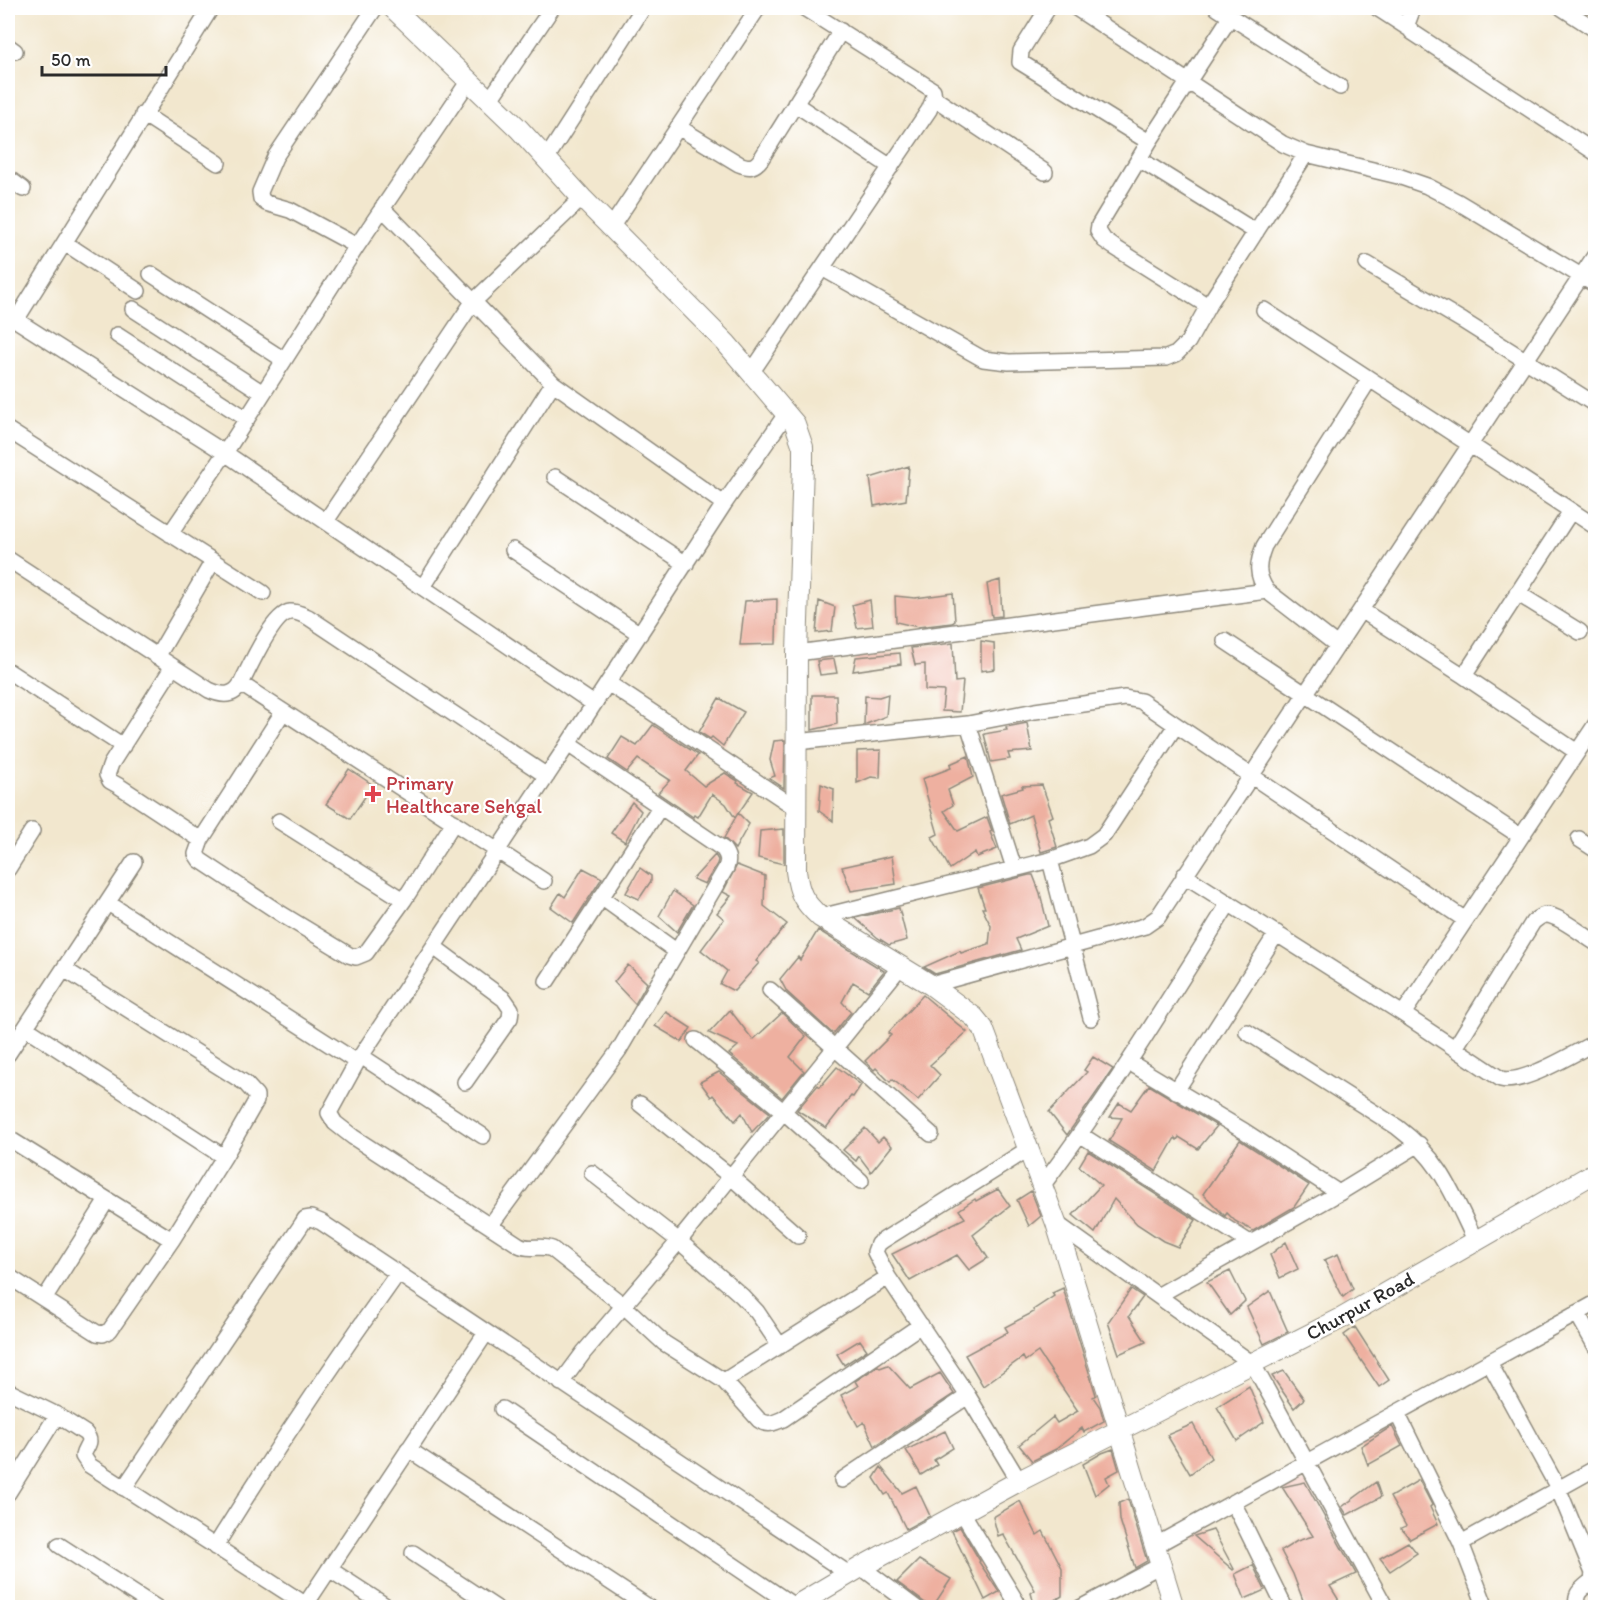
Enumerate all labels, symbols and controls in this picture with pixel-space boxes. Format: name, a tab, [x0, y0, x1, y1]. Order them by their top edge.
scale bar	[42, 39, 166, 77]
text: 50 m	[51, 49, 91, 71]
place label: Primary Healthcare Sehgal	[386, 771, 542, 818]
marker: Primary Healthcare Sehgal	[364, 785, 382, 803]
street label: Churpur Road	[1302, 1266, 1418, 1345]

